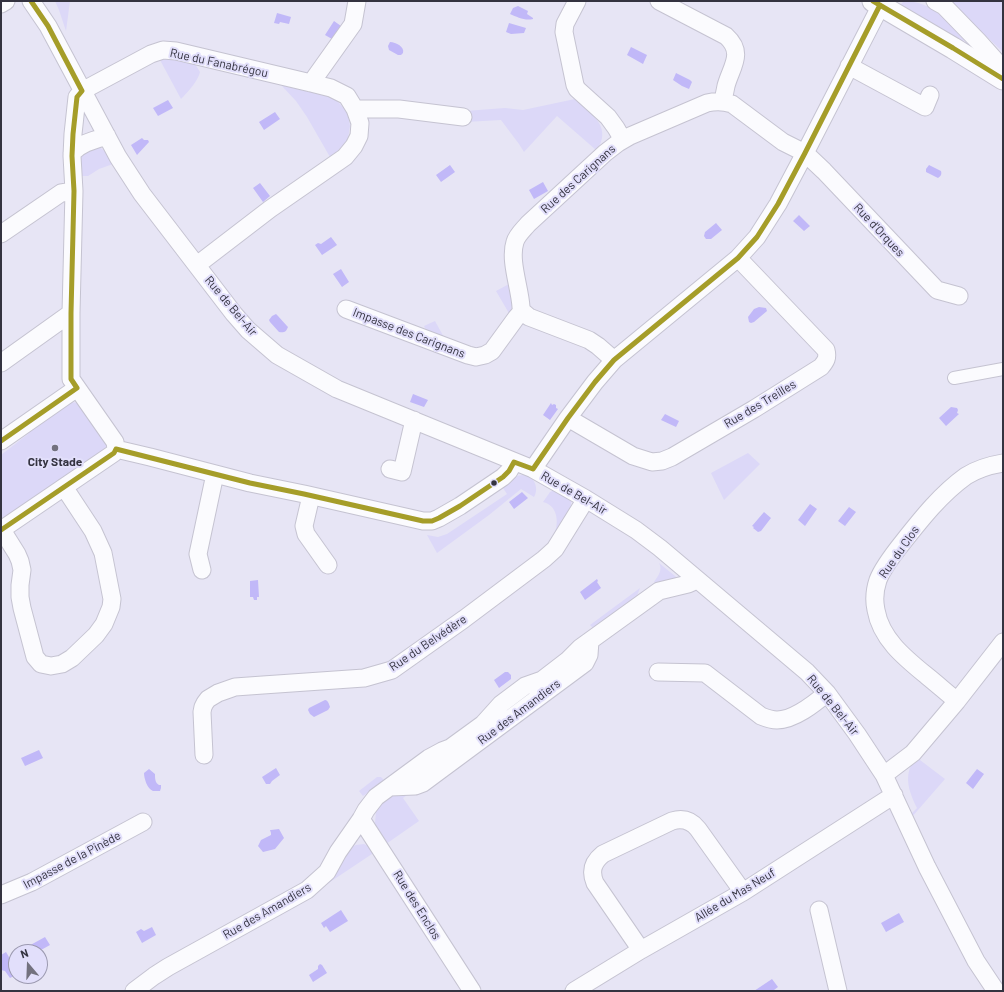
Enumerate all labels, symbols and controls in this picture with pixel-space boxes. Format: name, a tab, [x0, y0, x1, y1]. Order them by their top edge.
street label: Rue du Fanabrégou	[169, 46, 269, 80]
street label: Rue des Carignans	[538, 142, 618, 216]
street label: Rue d'Orques	[851, 200, 907, 260]
street label: Rue de Bel-Air	[202, 273, 260, 339]
street label: Impasse des Carignans	[351, 305, 467, 361]
street label: Rue des Treilles	[722, 377, 798, 431]
marker: City Stade	[50, 443, 60, 453]
place label: City Stade	[28, 455, 82, 469]
street label: Rue de Bel-Air	[538, 468, 610, 518]
unlabelled marker	[489, 478, 499, 488]
street label: Rue du Clos	[876, 523, 922, 581]
street label: Rue du Belvédère	[387, 612, 469, 674]
street label: Rue de Bel-Air	[804, 672, 862, 738]
street label: Rue des Amandiers	[475, 676, 563, 748]
street label: Impasse de la Pinède	[21, 828, 123, 892]
street label: Allée du Mas Neuf	[692, 865, 778, 925]
street label: Rue des Enclos	[390, 868, 444, 942]
street label: Rue des Amandiers	[220, 880, 314, 942]
north arrow	[8, 944, 48, 984]
text: N	[19, 946, 30, 960]

